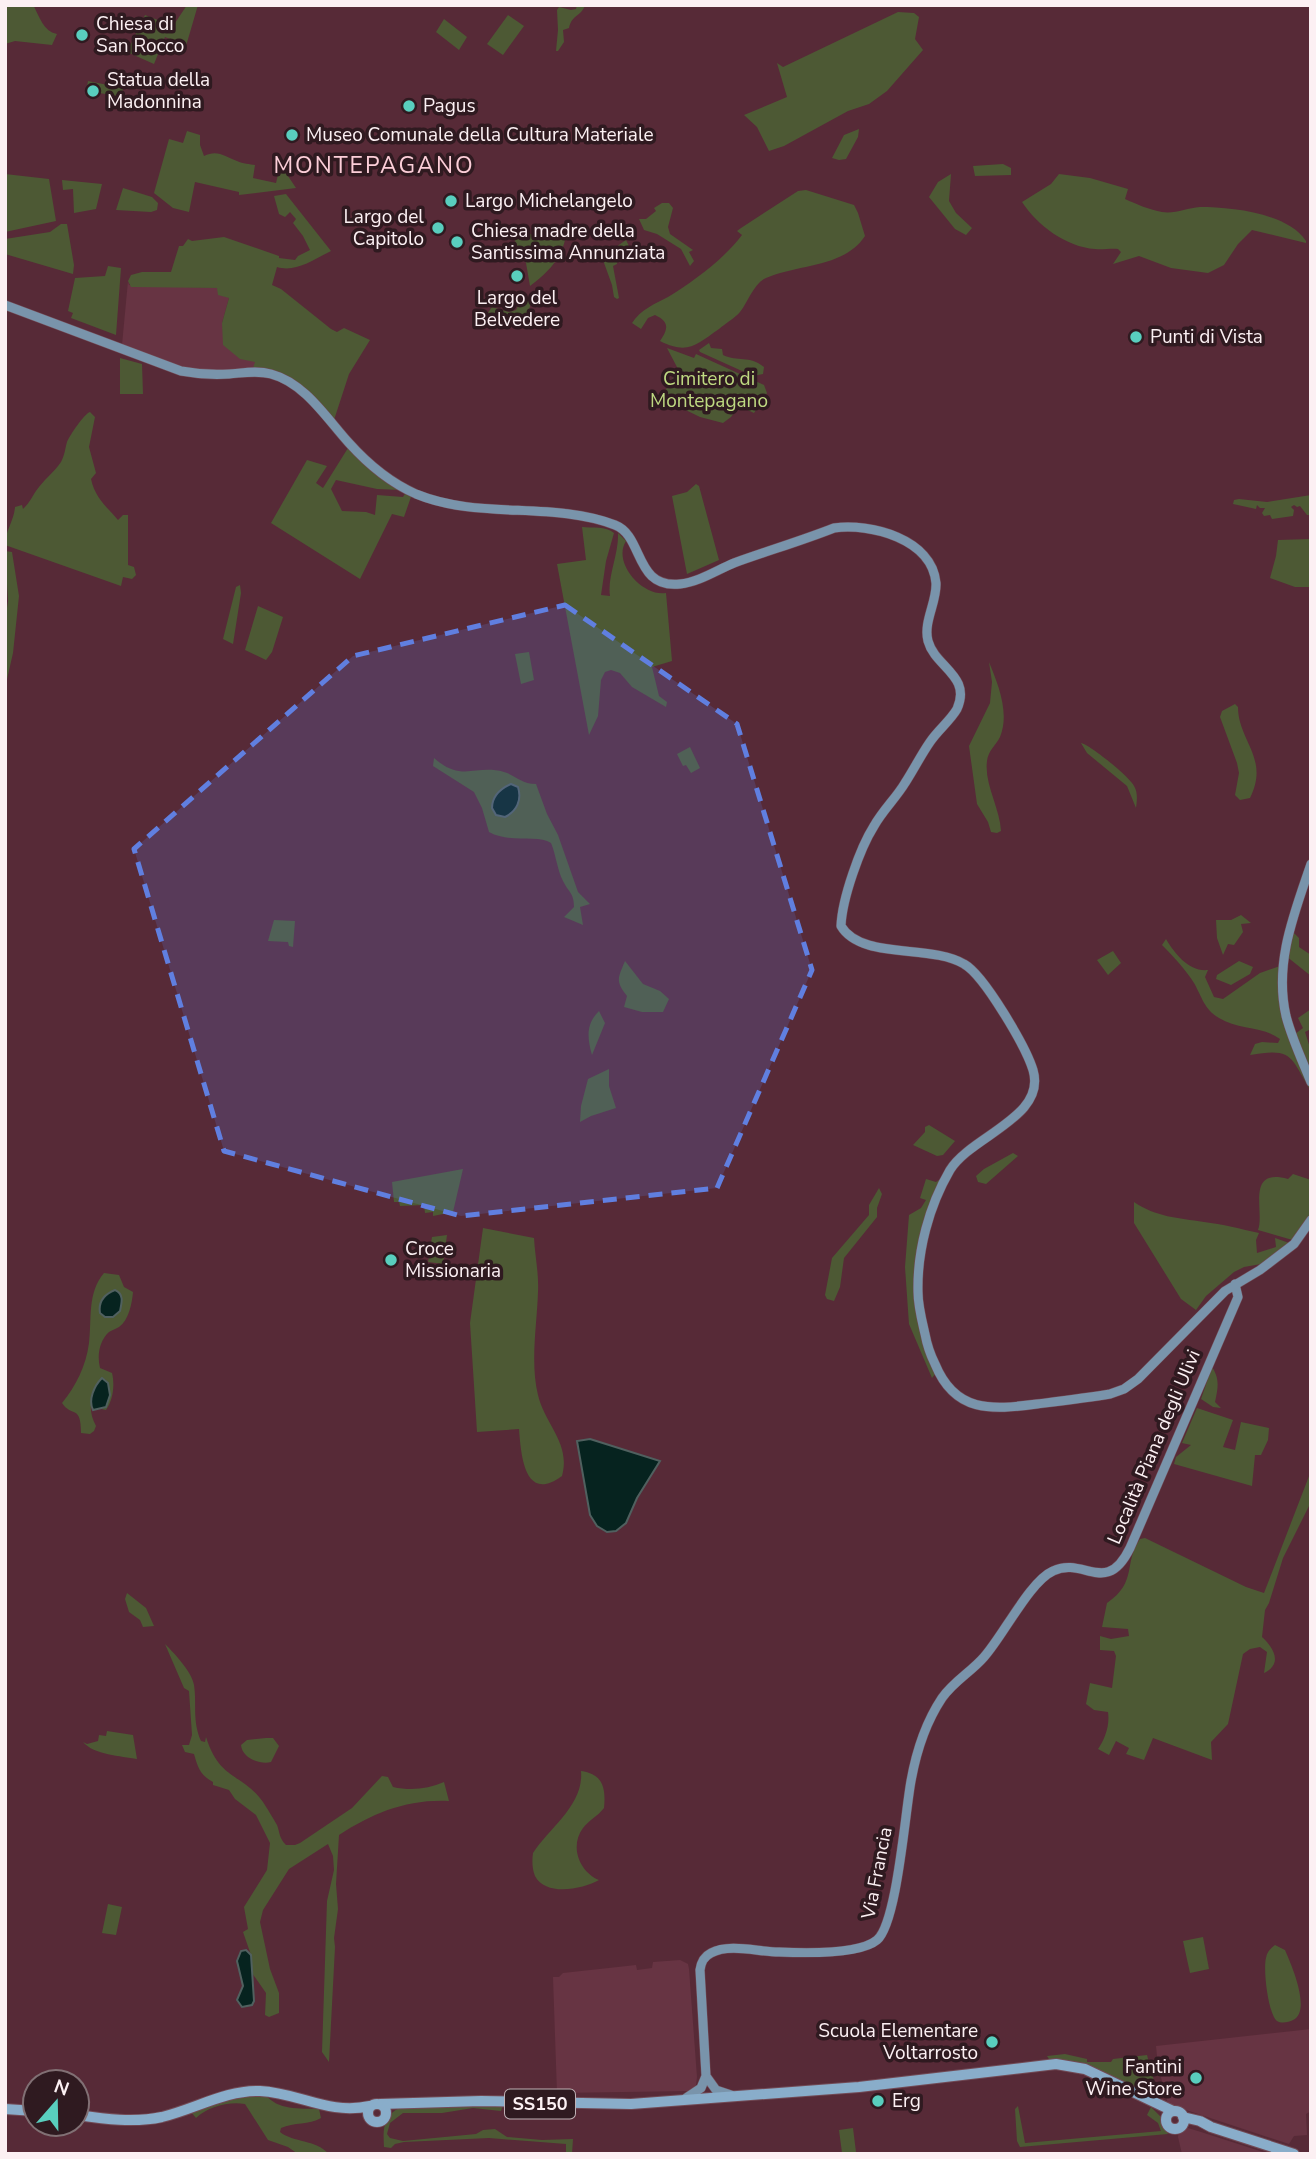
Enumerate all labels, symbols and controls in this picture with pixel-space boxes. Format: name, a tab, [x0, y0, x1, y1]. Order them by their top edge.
place label: Chiesa di San Rocco	[96, 11, 184, 59]
marker: Chiesa di San Rocco	[74, 27, 90, 43]
place label: Statua della Madonnina	[107, 67, 210, 115]
marker: Statua della Madonnina	[85, 83, 101, 99]
place label: Pagus	[423, 93, 476, 119]
marker: Pagus	[401, 98, 417, 114]
place label: Museo Comunale della Cultura Materiale	[306, 122, 654, 148]
marker: Museo Comunale della Cultura Materiale	[284, 127, 300, 143]
district label: MONTEPAGANO	[273, 150, 475, 181]
place label: Largo Michelangelo	[465, 188, 633, 214]
marker: Largo Michelangelo	[443, 193, 459, 209]
place label: Largo del Capitolo	[344, 204, 424, 252]
place label: Chiesa madre della Santissima Annunziata	[471, 218, 665, 266]
marker: Largo del Capitolo	[430, 220, 446, 236]
marker: Chiesa madre della Santissima Annunziata	[449, 234, 465, 250]
marker: Largo del Belvedere	[509, 268, 525, 284]
place label: Largo del Belvedere	[474, 285, 560, 333]
place label: Punti di Vista	[1150, 324, 1263, 350]
marker: Punti di Vista	[1128, 329, 1144, 345]
park label: Cimitero di Montepagano	[650, 366, 768, 414]
place label: Croce Missionaria	[405, 1236, 501, 1284]
marker: Croce Missionaria	[383, 1252, 399, 1268]
street label: Località Piana degli Ulivi	[1101, 1346, 1207, 1548]
street label: Via Francia	[855, 1825, 899, 1922]
place label: Scuola Elementare Voltarrosto	[818, 2018, 978, 2066]
marker: Scuola Elementare Voltarrosto	[984, 2034, 1000, 2050]
place label: Fantini Wine Store	[1085, 2054, 1182, 2102]
north arrow	[21, 2068, 91, 2138]
marker: Fantini Wine Store	[1188, 2070, 1204, 2086]
text: N	[50, 2073, 73, 2103]
place label: Erg	[892, 2088, 921, 2114]
road number: SS150	[505, 2090, 575, 2118]
marker: Erg	[870, 2093, 886, 2109]

